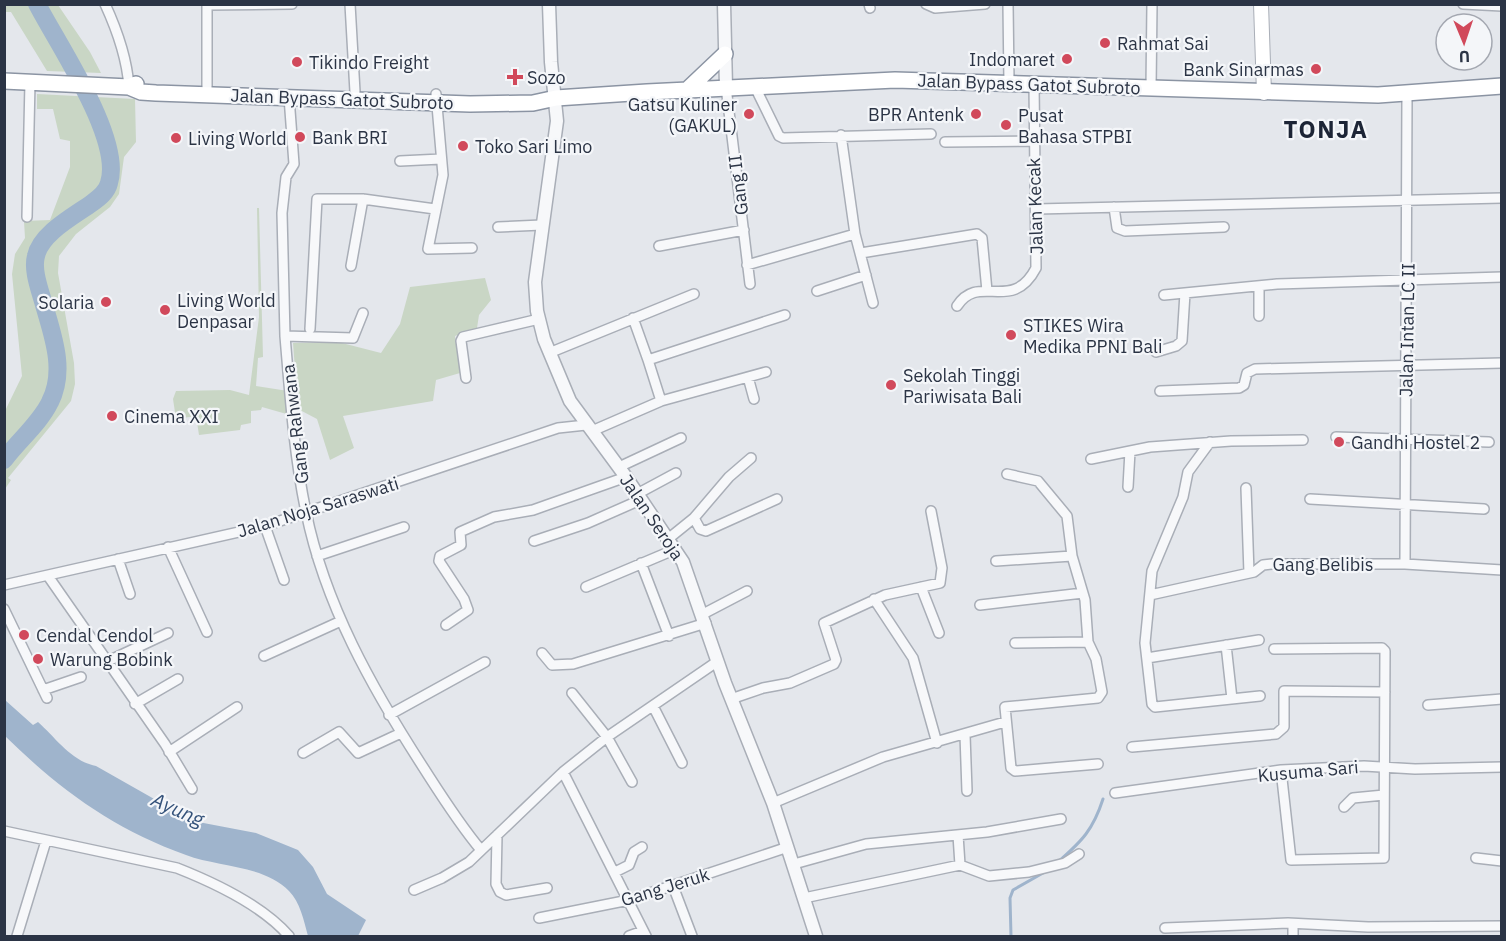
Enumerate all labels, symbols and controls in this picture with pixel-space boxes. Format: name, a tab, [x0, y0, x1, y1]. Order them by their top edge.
north arrow	[1434, 12, 1494, 72]
place label: Rahmat Sai	[1117, 32, 1209, 55]
marker: Rahmat Sai	[1098, 36, 1112, 50]
text: U	[1459, 47, 1470, 67]
place label: Indomaret	[969, 48, 1055, 71]
place label: Tikindo Freight	[309, 51, 429, 74]
marker: Indomaret	[1060, 52, 1074, 66]
marker: Tikindo Freight	[290, 55, 304, 69]
place label: Bank Sinarmas	[1183, 58, 1304, 81]
marker: Bank Sinarmas	[1309, 62, 1323, 76]
place label: Sozo	[527, 66, 566, 89]
street label: Jalan Bypass Gatot Subroto	[917, 69, 1141, 99]
marker: Sozo	[508, 70, 522, 84]
street label: Jalan Bypass Gatot Subroto	[230, 84, 454, 114]
place label: Gatsu Kuliner (GAKUL)	[628, 93, 737, 137]
place label: BPR Antenk	[868, 103, 965, 126]
place label: Pusat Bahasa STPBI	[1018, 104, 1132, 148]
marker: Gatsu Kuliner (GAKUL)	[742, 107, 756, 121]
marker: BPR Antenk	[969, 107, 983, 121]
district label: TONJA	[1284, 113, 1368, 145]
marker: Pusat Bahasa STPBI	[999, 118, 1013, 132]
place label: Bank BRI	[312, 126, 388, 149]
place label: Living World	[188, 127, 287, 150]
marker: Bank BRI	[293, 130, 307, 144]
marker: Living World	[169, 131, 183, 145]
place label: Toko Sari Limo	[475, 135, 592, 158]
marker: Toko Sari Limo	[456, 139, 470, 153]
street label: Gang II	[723, 154, 753, 216]
street label: Jalan Kecak	[1022, 157, 1048, 255]
street label: Jalan Intan LC II	[1394, 263, 1420, 397]
place label: Living World Denpasar	[177, 289, 276, 333]
place label: Solaria	[38, 291, 94, 314]
marker: Solaria	[99, 295, 113, 309]
marker: Living World Denpasar	[158, 303, 172, 317]
place label: STIKES Wira Medika PPNI Bali	[1023, 314, 1162, 358]
marker: STIKES Wira Medika PPNI Bali	[1004, 328, 1018, 342]
street label: Gang Rahwana	[276, 363, 314, 485]
place label: Sekolah Tinggi Pariwisata Bali	[903, 364, 1022, 408]
marker: Sekolah Tinggi Pariwisata Bali	[884, 378, 898, 392]
place label: Cinema XXI	[124, 405, 219, 428]
marker: Cinema XXI	[105, 409, 119, 423]
place label: Gandhi Hostel 2	[1351, 431, 1480, 454]
marker: Gandhi Hostel 2	[1332, 435, 1346, 449]
street label: Jalan Seroja	[615, 470, 689, 565]
street label: Jalan Noja Saraswati	[234, 471, 402, 543]
street label: Gang Belibis	[1273, 553, 1373, 576]
place label: Cendal Cendol	[36, 624, 153, 647]
marker: Cendal Cendol	[17, 628, 31, 642]
place label: Warung Bobink	[50, 648, 173, 671]
marker: Warung Bobink	[31, 652, 45, 666]
street label: Kusuma Sari	[1257, 755, 1359, 787]
water label: Ayung	[147, 785, 209, 833]
street label: Gang Jeruk	[618, 862, 713, 911]

